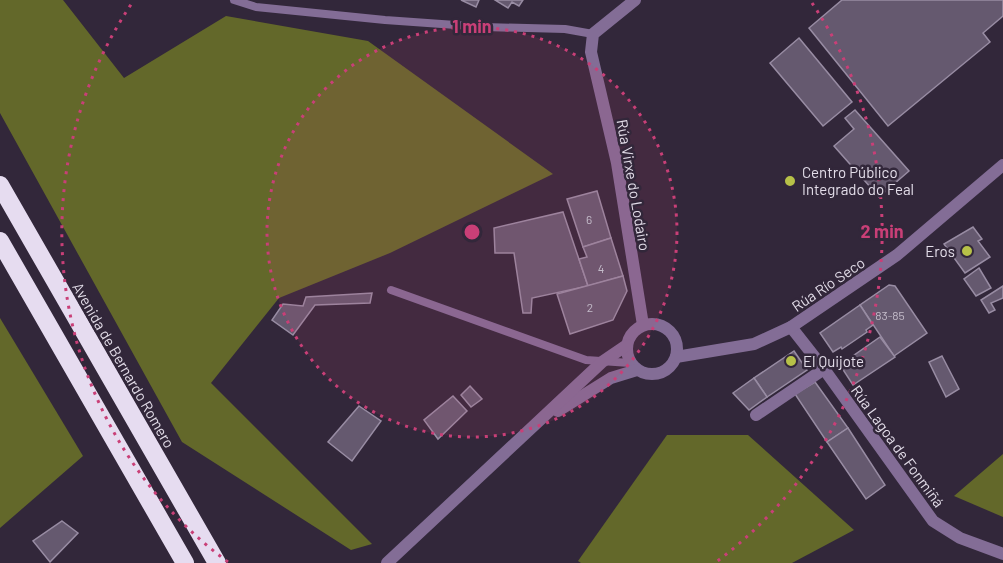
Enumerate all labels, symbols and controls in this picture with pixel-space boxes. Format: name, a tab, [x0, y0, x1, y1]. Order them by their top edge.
text: 1 min	[452, 15, 492, 37]
street label: Rúa Virxe do Lodairo	[614, 118, 654, 252]
place label: Centro Público Integrado do Feal	[802, 163, 914, 198]
marker: Centro Público Integrado do Feal	[783, 174, 797, 188]
house number: 6	[586, 212, 592, 226]
text: 2 min	[860, 220, 904, 242]
centre of rings	[462, 222, 482, 242]
place label: Eros	[925, 242, 955, 260]
marker: Eros	[960, 244, 974, 258]
street label: Rúa Río Seco	[788, 253, 868, 315]
house number: 4	[598, 261, 604, 275]
street label: Avenida de Bernardo Romero	[69, 279, 179, 451]
house number: 2	[587, 300, 593, 314]
house number: 83-85	[875, 308, 905, 322]
place label: El Quijote	[803, 352, 864, 370]
marker: El Quijote	[784, 354, 798, 368]
street label: Rúa Lagoa de Fonmiñá	[848, 382, 948, 510]

